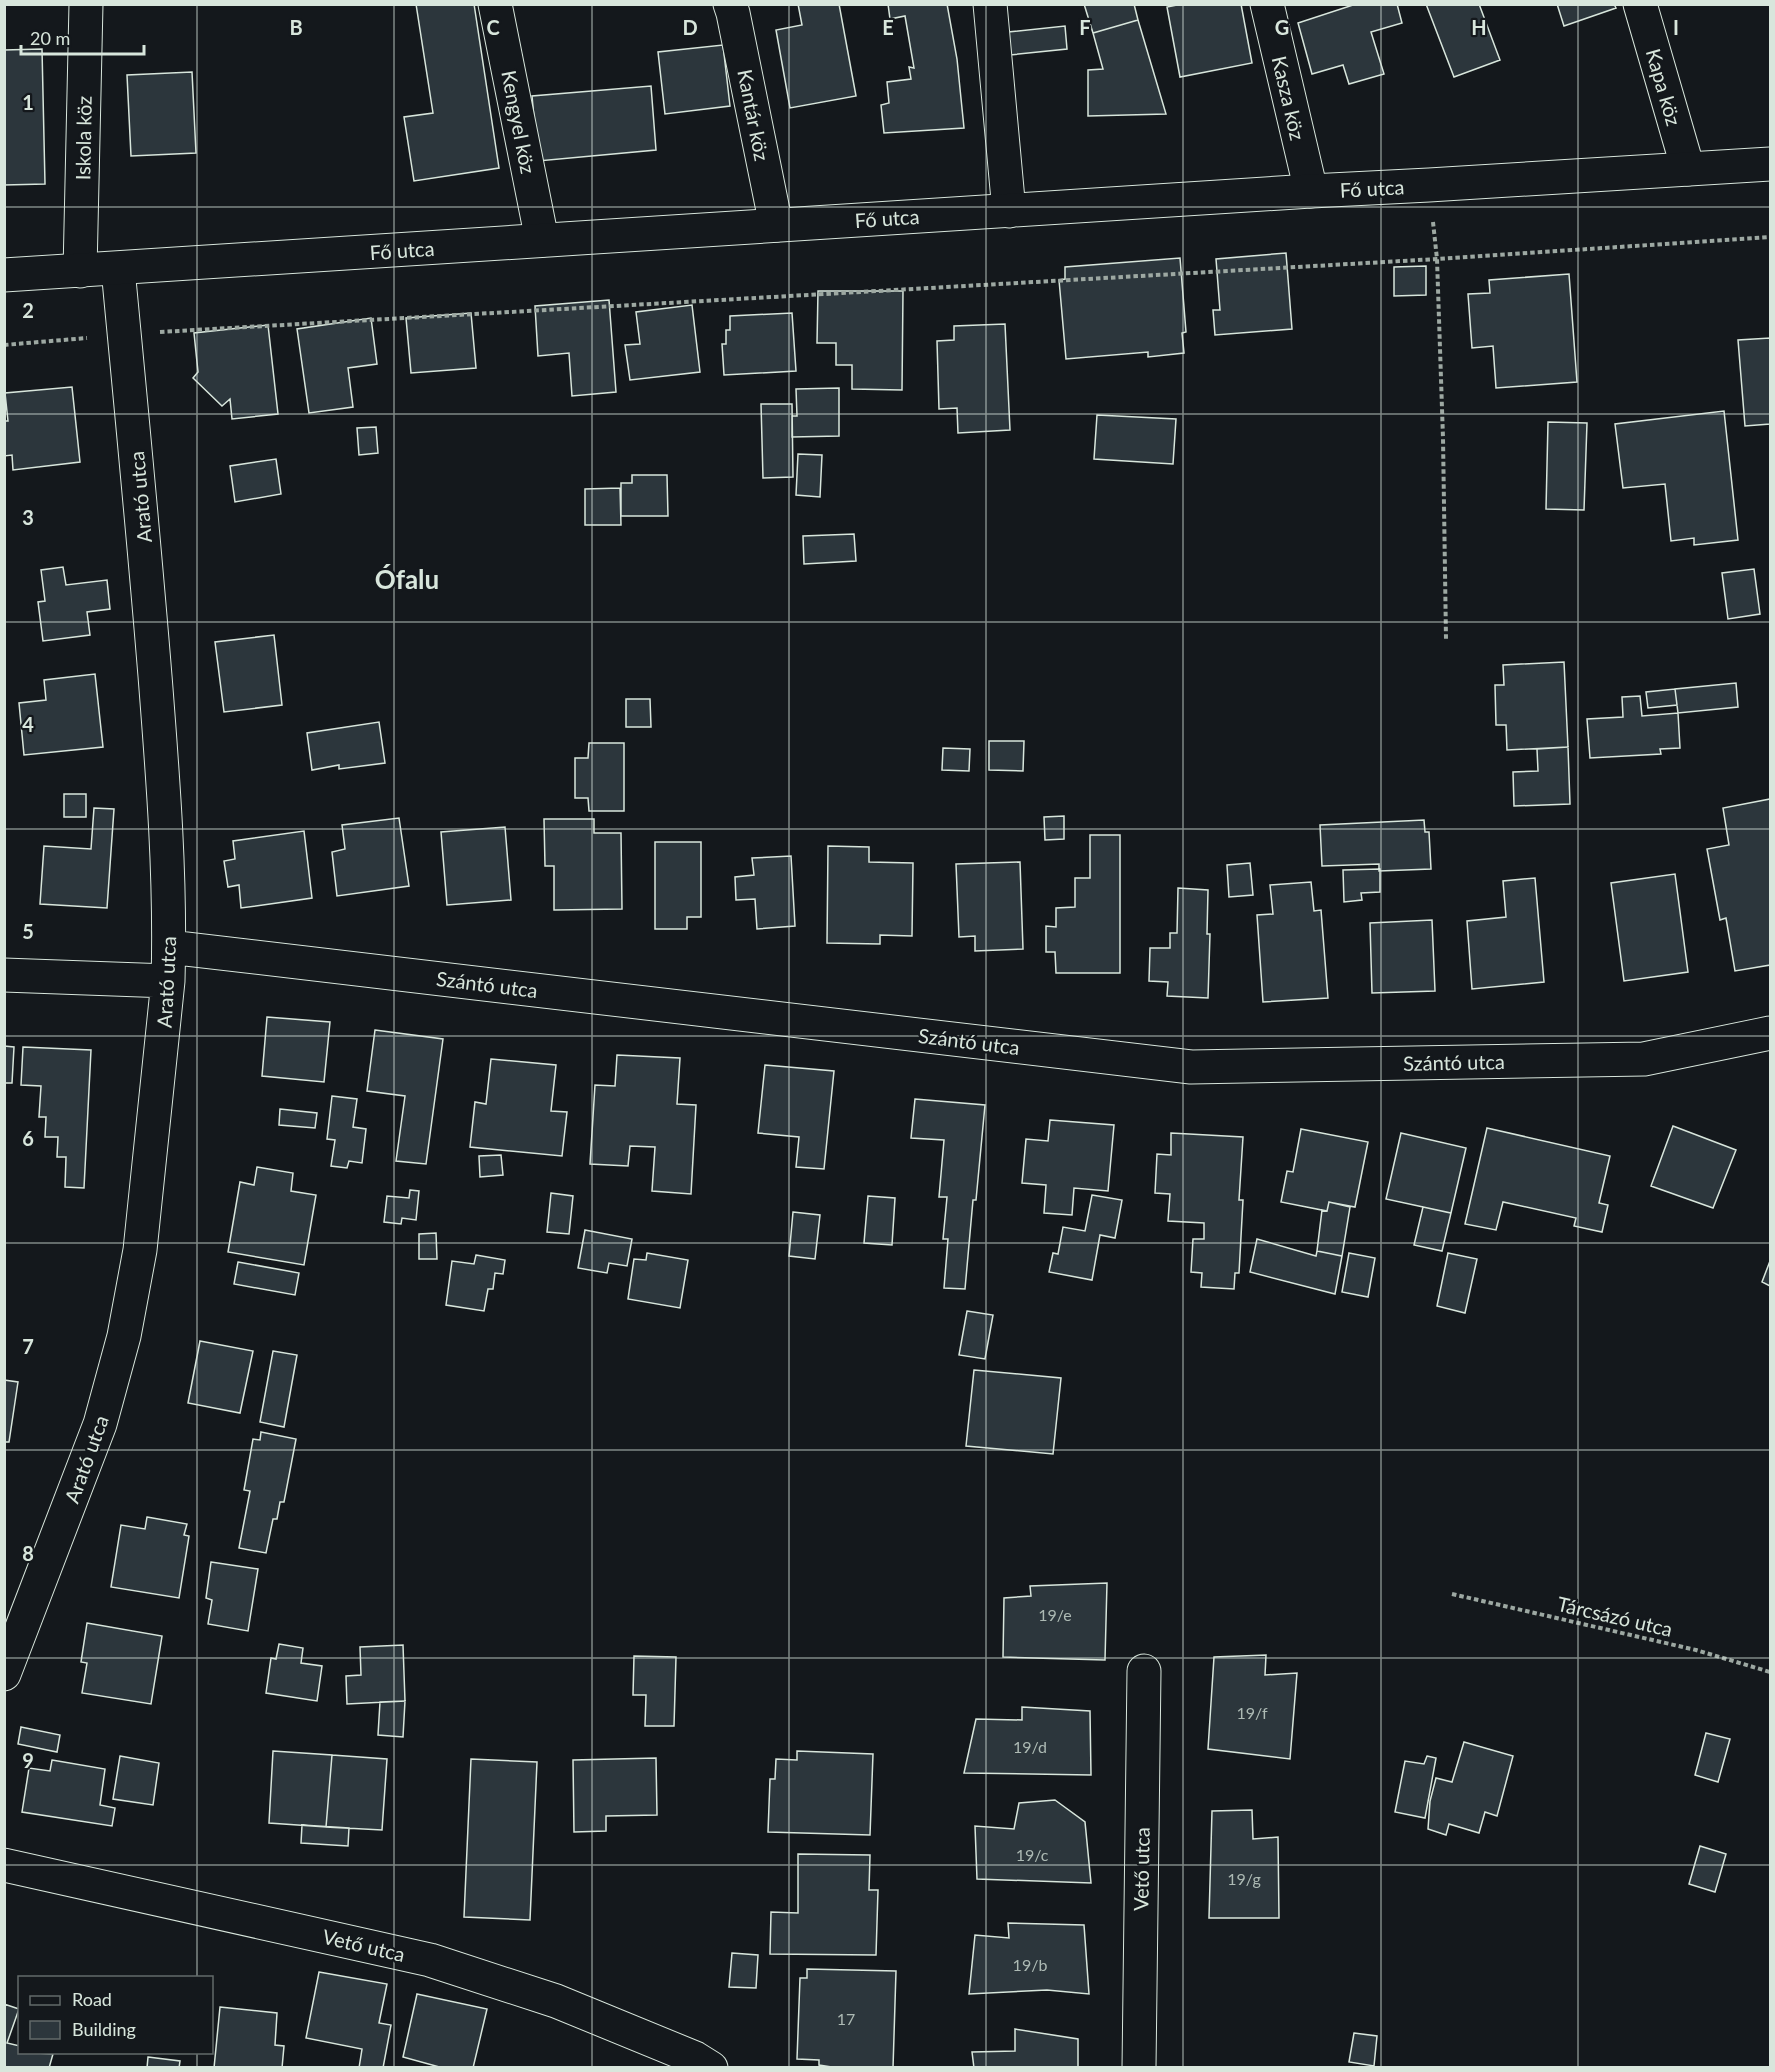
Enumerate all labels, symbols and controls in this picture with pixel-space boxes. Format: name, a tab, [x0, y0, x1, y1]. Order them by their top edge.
text: B	[289, 15, 303, 39]
text: C	[486, 15, 500, 39]
text: D	[682, 15, 698, 39]
text: E	[882, 15, 894, 39]
text: F	[1079, 15, 1091, 39]
text: G	[1275, 15, 1289, 39]
text: H	[1471, 15, 1487, 39]
text: I	[1673, 15, 1679, 39]
scale bar	[21, 18, 144, 56]
text: 20 m	[30, 27, 70, 49]
street label: Kapa köz	[1642, 46, 1686, 128]
street label: Kasza köz	[1268, 54, 1310, 142]
street label: Kantár köz	[733, 67, 775, 163]
street label: Kengyel köz	[497, 68, 541, 176]
text: 1	[22, 90, 34, 114]
street label: Iskola köz	[70, 96, 96, 180]
street label: Fő utca	[1339, 174, 1405, 202]
street label: Fő utca	[854, 204, 920, 232]
street label: Fő utca	[369, 236, 435, 264]
text: 2	[22, 298, 34, 322]
street label: Arató utca	[124, 450, 156, 544]
text: 3	[22, 505, 34, 529]
district label: Ófalu	[375, 563, 439, 595]
text: 4	[22, 712, 34, 736]
text: 5	[22, 919, 34, 943]
street label: Arató utca	[152, 936, 180, 1028]
street label: Szántó utca	[435, 966, 539, 1002]
street label: Szántó utca	[917, 1023, 1021, 1059]
street label: Szántó utca	[1403, 1049, 1505, 1075]
text: 6	[22, 1126, 34, 1150]
text: 7	[22, 1334, 34, 1358]
street label: Arató utca	[59, 1412, 113, 1506]
text: 8	[22, 1541, 34, 1565]
street label: Tárcsázó utca	[1555, 1591, 1675, 1641]
house number: 19/e	[1038, 1605, 1072, 1624]
house number: 19/f	[1236, 1703, 1268, 1722]
house number: 19/d	[1013, 1737, 1047, 1756]
text: 9	[22, 1748, 34, 1772]
street label: Vető utca	[1128, 1827, 1154, 1911]
house number: 19/c	[1016, 1845, 1049, 1864]
house number: 19/g	[1227, 1869, 1261, 1888]
street label: Vető utca	[320, 1924, 408, 1966]
house number: 19/b	[1013, 1955, 1047, 1974]
legend	[18, 1976, 213, 2054]
text: Road	[72, 1988, 112, 2010]
house number: 17	[837, 2009, 855, 2028]
text: Building	[72, 2018, 136, 2040]

